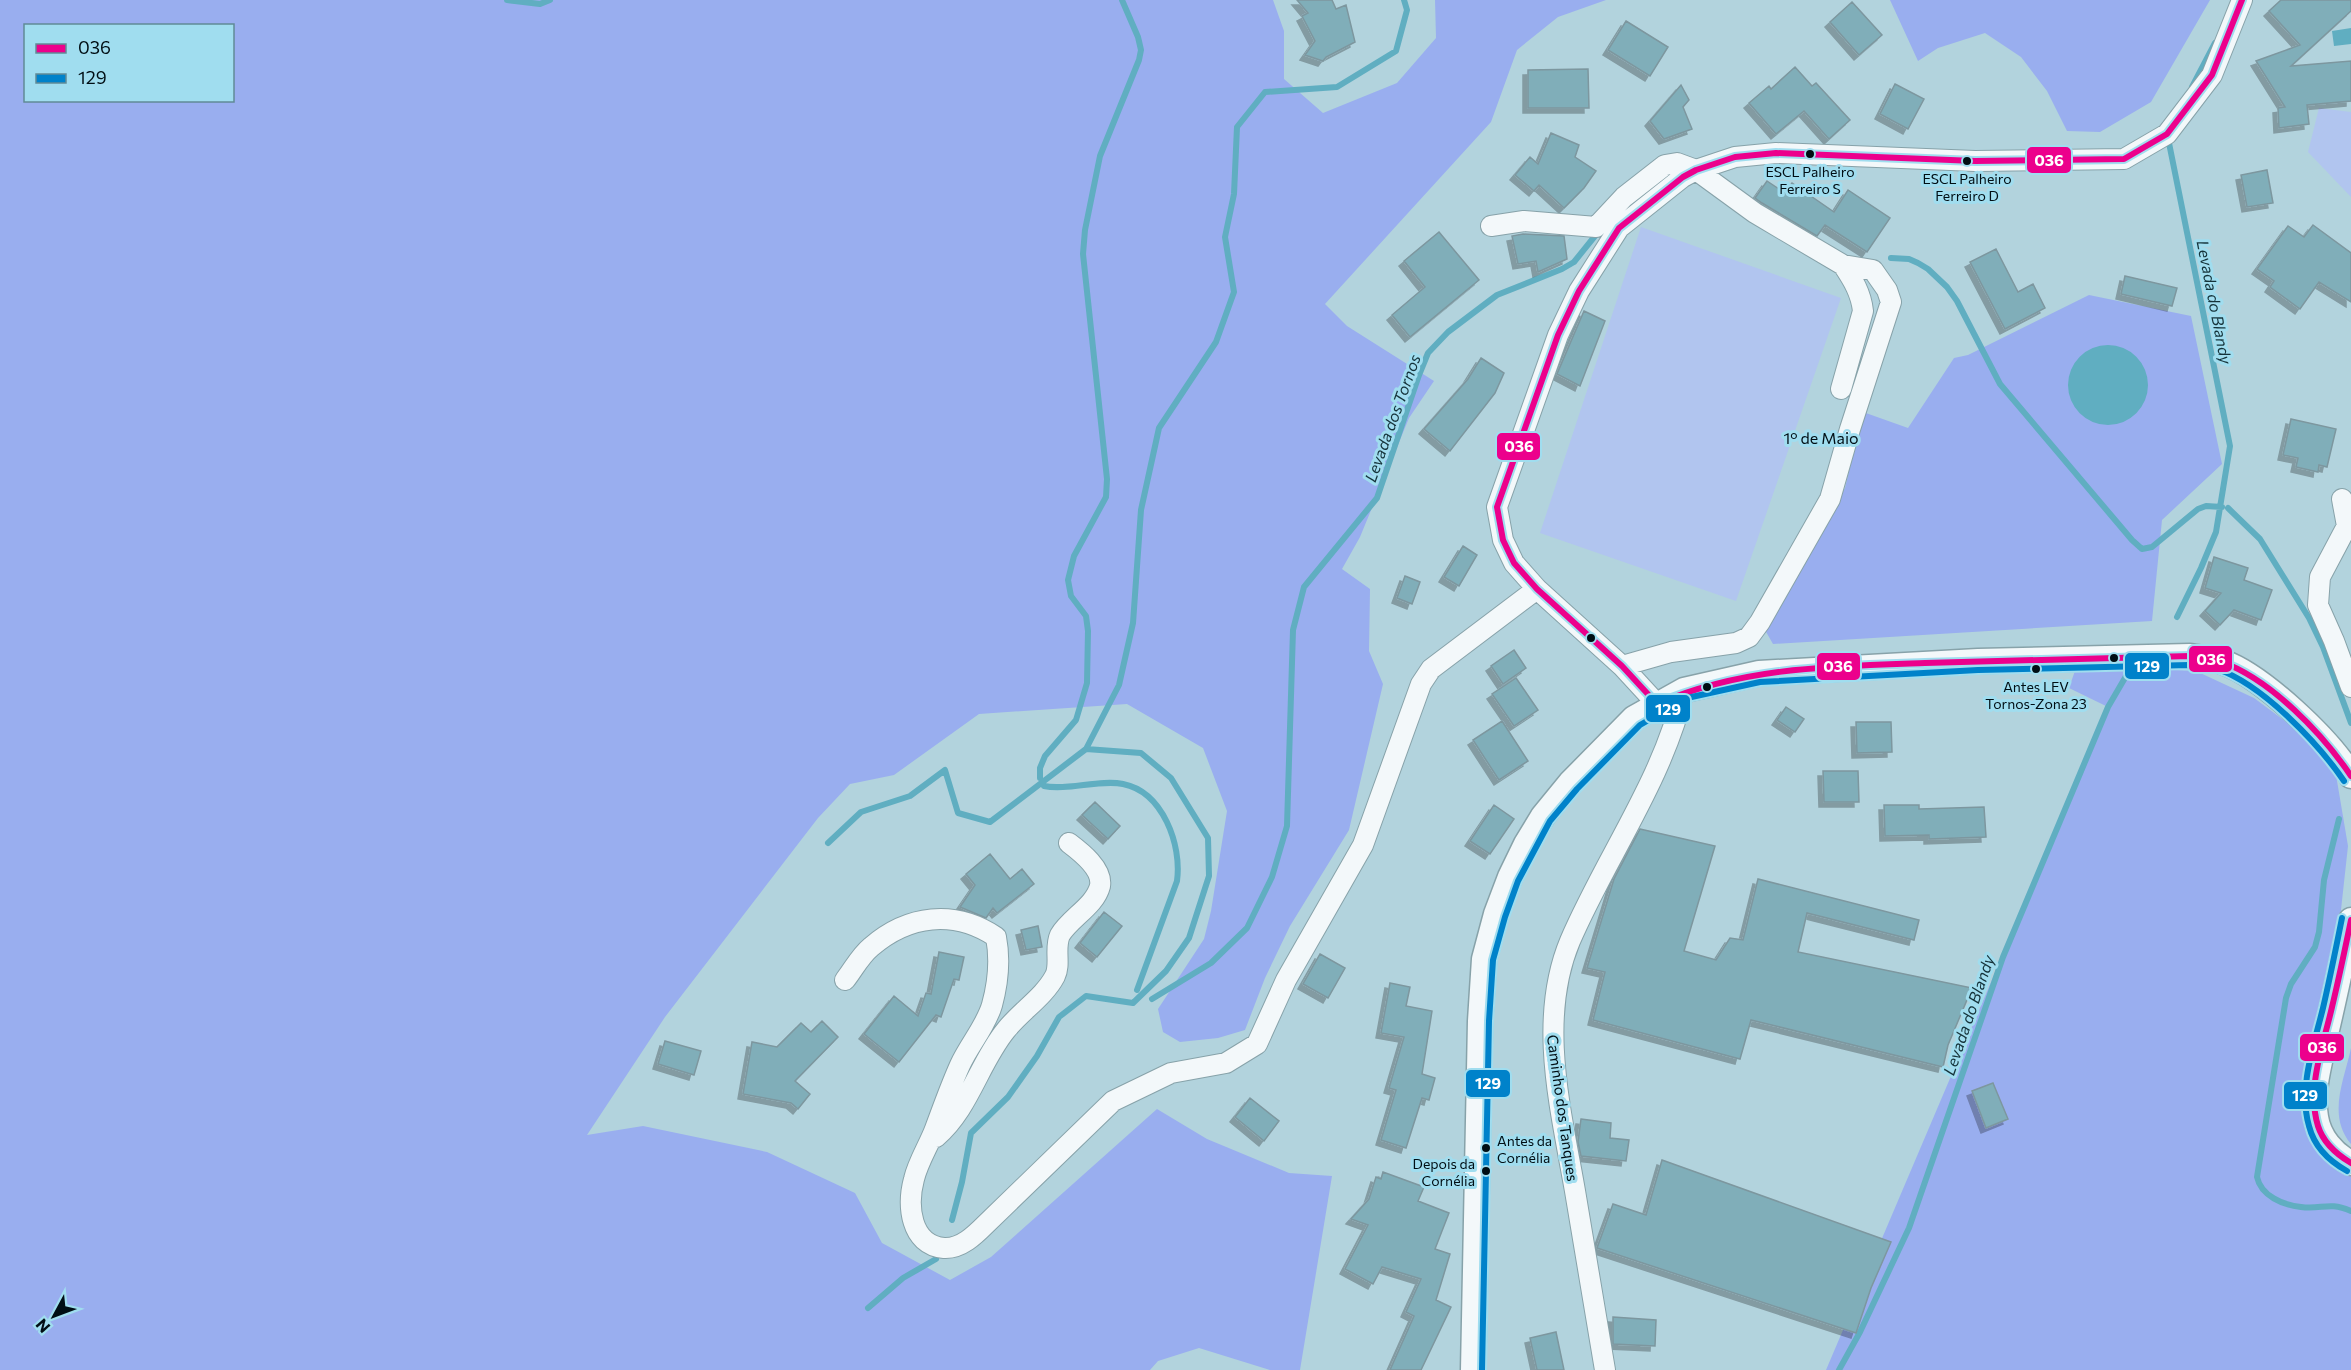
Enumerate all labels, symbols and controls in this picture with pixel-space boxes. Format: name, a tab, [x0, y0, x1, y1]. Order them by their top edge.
legend	[24, 24, 234, 102]
text: 036	[78, 36, 111, 58]
text: 129	[78, 66, 107, 88]
line badge: 036	[2026, 146, 2072, 174]
marker: ESCL Palheiro Ferreiro S	[1804, 148, 1816, 160]
text: 036	[2034, 150, 2064, 169]
marker: ESCL Palheiro Ferreiro D	[1961, 155, 1973, 167]
place label: ESCL Palheiro Ferreiro S	[1765, 163, 1855, 197]
place label: ESCL Palheiro Ferreiro D	[1922, 170, 2012, 204]
water label: Levada do Blandy	[2194, 238, 2236, 366]
water label: Levada dos Tornos	[1360, 352, 1424, 484]
district label: 1º de Maio	[1783, 428, 1859, 447]
line badge: 036	[1496, 432, 1541, 461]
text: 036	[1504, 436, 1534, 455]
unlabelled marker	[1585, 632, 1597, 644]
line badge: 036	[2188, 645, 2233, 673]
text: 036	[2196, 649, 2226, 668]
line badge: 036	[1816, 652, 1861, 681]
unlabelled marker	[2108, 652, 2120, 664]
line badge: 129	[2124, 652, 2170, 680]
text: 036	[1823, 656, 1853, 675]
text: 129	[2134, 656, 2160, 675]
marker: Antes LEV Tornos-Zona 23	[2030, 663, 2042, 675]
place label: Antes LEV Tornos-Zona 23	[1985, 678, 2087, 712]
unlabelled marker	[1701, 681, 1713, 693]
line badge: 129	[1645, 694, 1691, 723]
text: 129	[1655, 699, 1681, 718]
water label: Levada do Blandy	[1939, 952, 1998, 1078]
line badge: 036	[2299, 1033, 2345, 1062]
street label: Caminho dos Tanques	[1544, 1034, 1582, 1183]
text: 036	[2307, 1037, 2337, 1056]
line badge: 129	[1465, 1069, 1511, 1098]
text: 129	[1475, 1073, 1501, 1092]
line badge: 129	[2283, 1081, 2328, 1110]
text: 129	[2292, 1085, 2318, 1104]
place label: Antes da Cornélia	[1497, 1132, 1552, 1166]
marker: Antes da Cornélia	[1480, 1142, 1492, 1154]
place label: Depois da Cornélia	[1413, 1155, 1475, 1189]
marker: Depois da Cornélia	[1480, 1165, 1492, 1177]
north arrow	[24, 1286, 84, 1346]
text: N	[31, 1315, 53, 1337]

